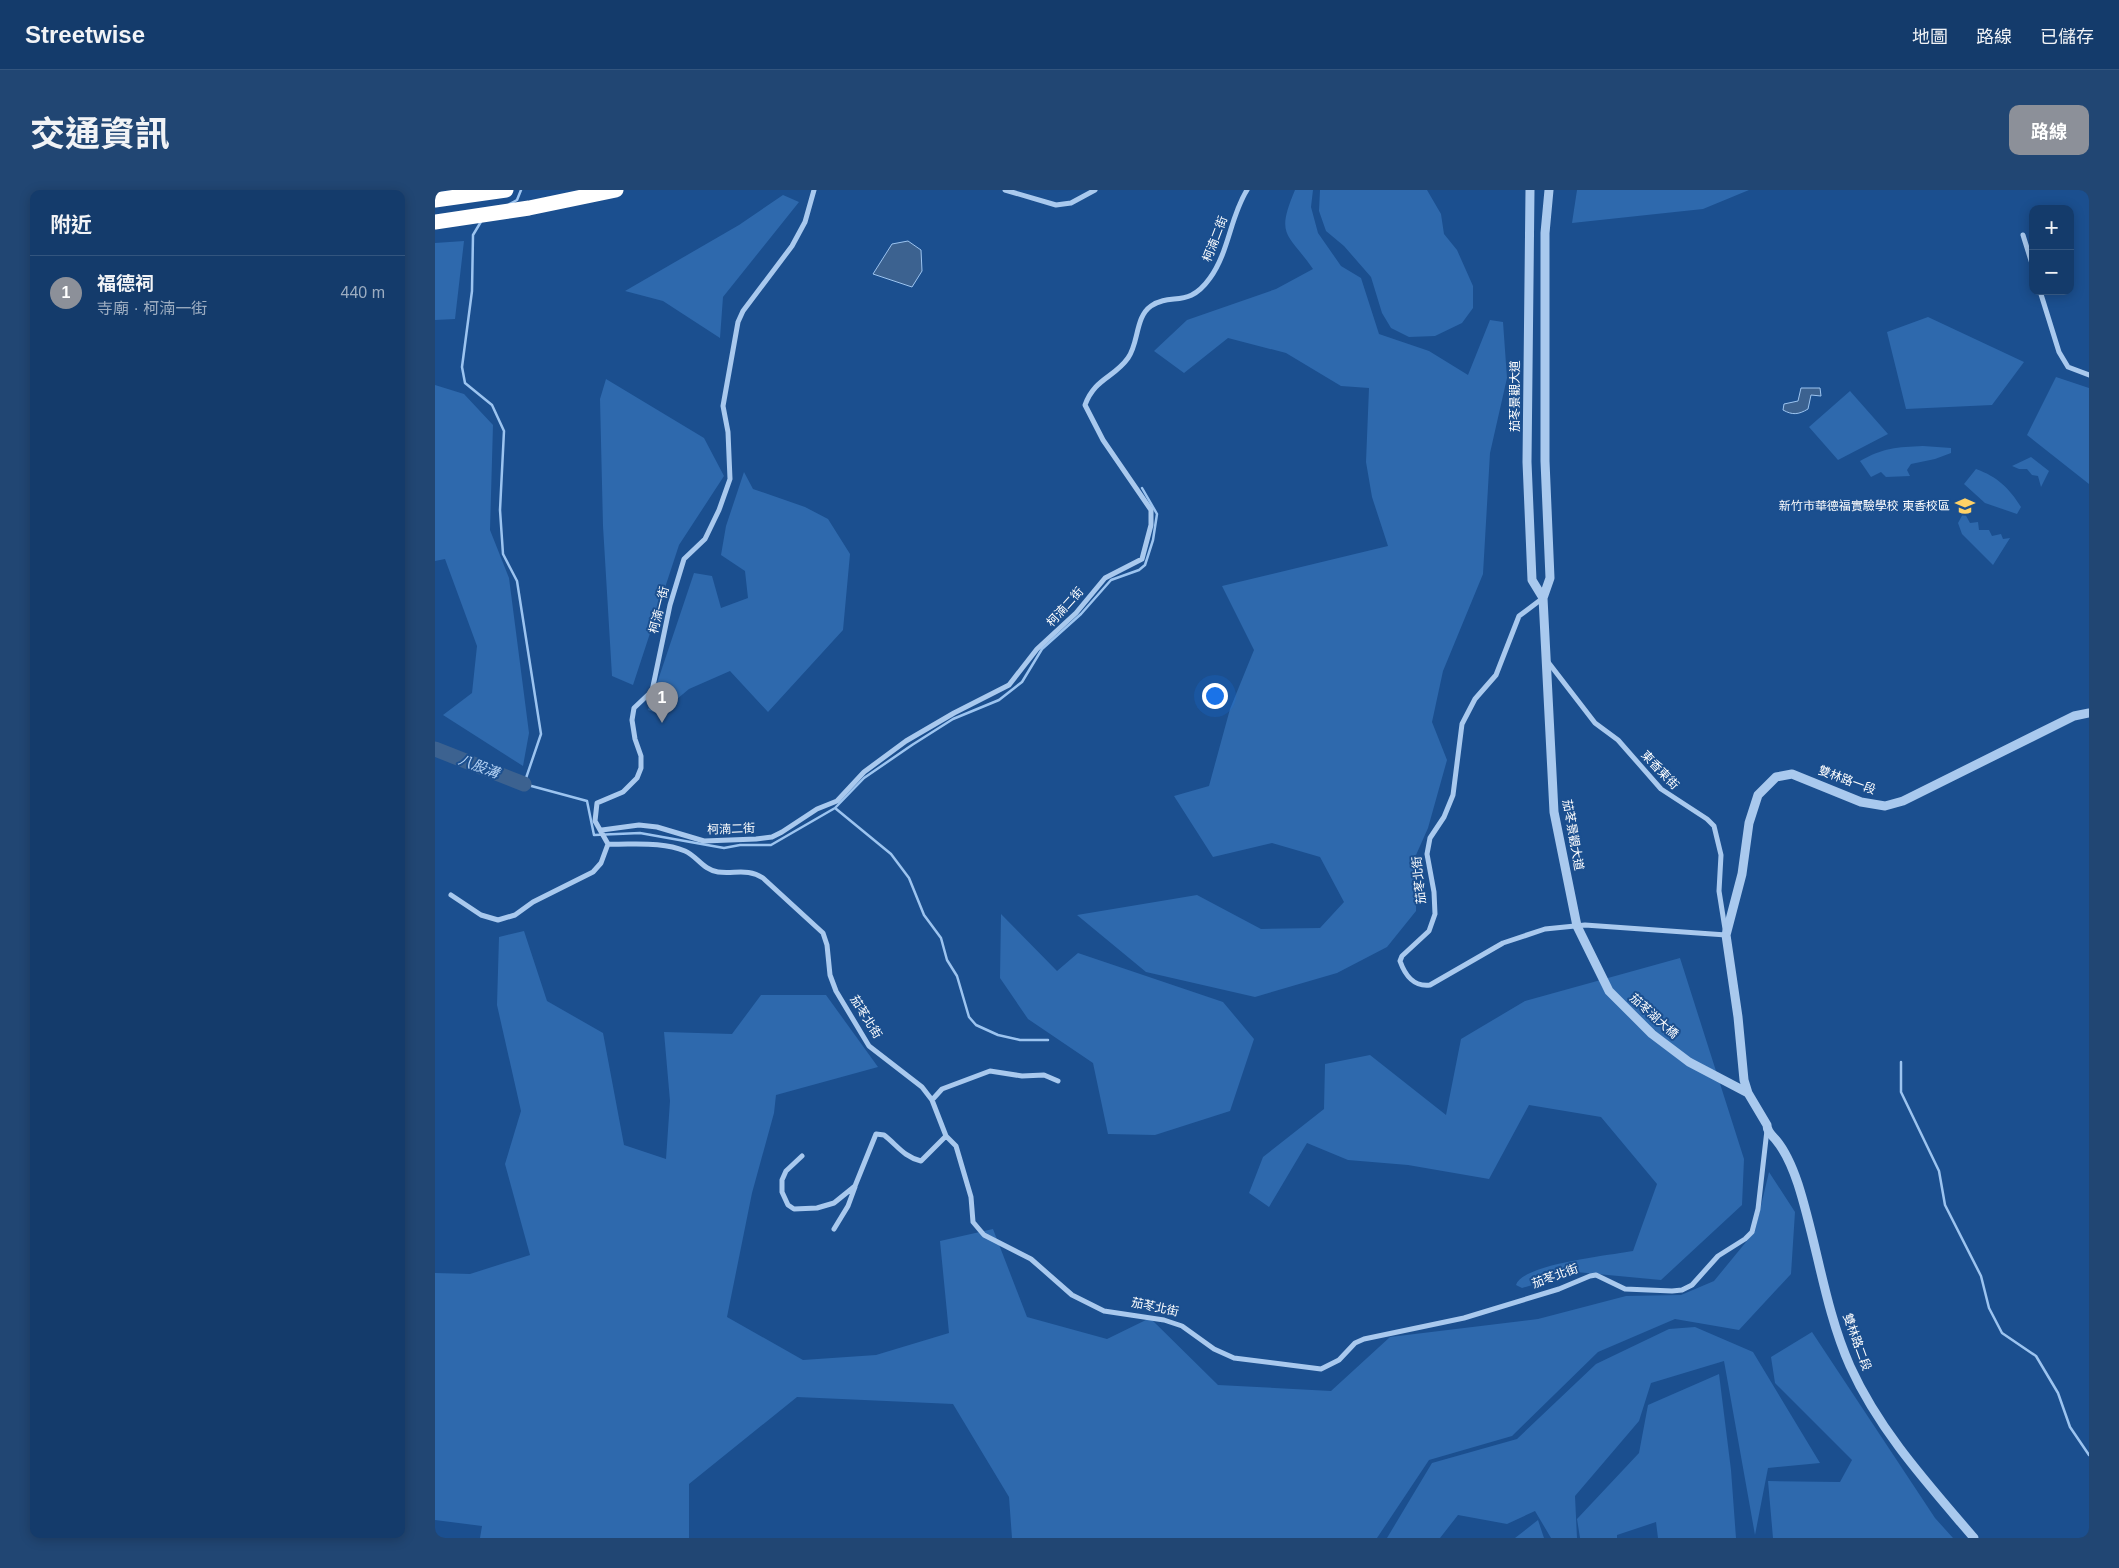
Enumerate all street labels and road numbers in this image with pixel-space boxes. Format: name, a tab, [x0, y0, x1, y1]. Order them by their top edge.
street label: 柯湳二街	[1200, 214, 1230, 264]
street label: 茄苳景觀大道	[1508, 360, 1522, 432]
street label: 柯湳二街	[1044, 584, 1086, 630]
street label: 柯湳一街	[646, 585, 672, 635]
street label: 東香東街	[1638, 748, 1682, 792]
street label: 雙林路一段	[1816, 763, 1878, 797]
street label: 茄苳景觀大道	[1560, 798, 1586, 872]
street label: 柯湳二街	[707, 821, 755, 837]
street label: 茄苳北街	[1410, 855, 1428, 905]
street label: 茄苳湖大橋	[1627, 991, 1681, 1041]
street label: 茄苳北街	[847, 993, 885, 1041]
street label: 茄苳北街	[1530, 1261, 1580, 1291]
street label: 茄苳北街	[1130, 1295, 1180, 1319]
street label: 雙林路二段	[1840, 1311, 1874, 1373]

